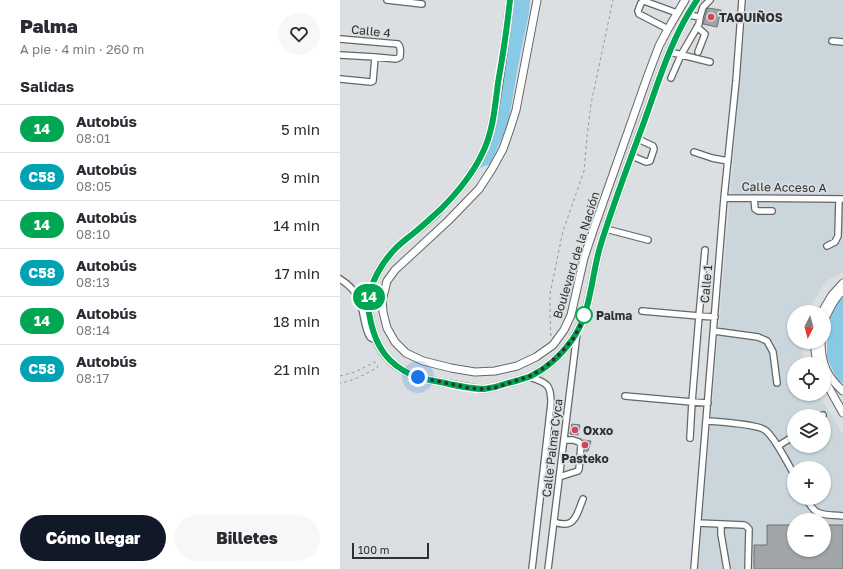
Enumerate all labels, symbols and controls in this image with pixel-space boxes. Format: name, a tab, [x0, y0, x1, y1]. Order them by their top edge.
place label: TAQUIÑOS	[719, 10, 783, 25]
marker: TAQUIÑOS	[706, 12, 716, 22]
button: heart	[278, 13, 320, 55]
text: Palma	[20, 14, 78, 37]
street label: Calle 4	[350, 21, 392, 41]
text: A pie · 4 min · 260 m	[20, 41, 144, 57]
text: Salidas	[20, 77, 74, 95]
text: Autobús	[76, 112, 137, 130]
text: 14	[34, 120, 50, 137]
text: 5 min	[281, 120, 320, 138]
text: 08:01	[76, 130, 110, 146]
text: Autobús	[76, 160, 137, 178]
text: C58	[28, 168, 56, 185]
text: 9 min	[281, 168, 320, 186]
text: 08:05	[76, 178, 112, 194]
street label: Calle Acceso A	[741, 179, 827, 195]
street label: Boulevard de la Nación	[549, 190, 603, 320]
text: Autobús	[76, 208, 137, 226]
text: 14	[34, 216, 50, 233]
text: 14 min	[273, 216, 320, 234]
text: 08:10	[76, 226, 110, 242]
text: Autobús	[76, 256, 137, 274]
text: C58	[28, 264, 56, 281]
text: 17 min	[275, 264, 320, 282]
street label: Calle 1	[697, 264, 715, 304]
text: 08:13	[76, 274, 110, 290]
line badge: 14	[351, 284, 387, 310]
text: 14	[361, 288, 377, 305]
text: Autobús	[76, 304, 137, 322]
north arrow	[787, 305, 831, 349]
map controls	[787, 305, 831, 557]
marker: Palma	[575, 306, 593, 324]
place label: Palma	[596, 308, 632, 323]
text: 14	[34, 312, 50, 329]
text: 18 min	[273, 312, 320, 330]
text: 08:14	[76, 322, 110, 338]
text: Autobús	[76, 352, 137, 370]
button: locate	[787, 357, 831, 401]
text: C58	[28, 360, 56, 377]
text: 21 min	[274, 360, 320, 378]
your location	[408, 367, 428, 387]
text: 08:17	[76, 370, 109, 386]
street label: Calle Palma Cyca	[539, 398, 565, 498]
button: layers	[787, 409, 831, 453]
place label: Oxxo	[583, 423, 613, 438]
marker: Oxxo	[570, 425, 580, 435]
marker: Pasteko	[580, 440, 590, 450]
place label: Pasteko	[561, 451, 609, 466]
button: +	[787, 461, 831, 505]
button: −	[787, 513, 831, 557]
button: Cómo llegar	[20, 515, 166, 561]
button: Billetes	[174, 515, 320, 561]
scale bar	[352, 541, 429, 560]
text: 100 m	[358, 543, 389, 556]

